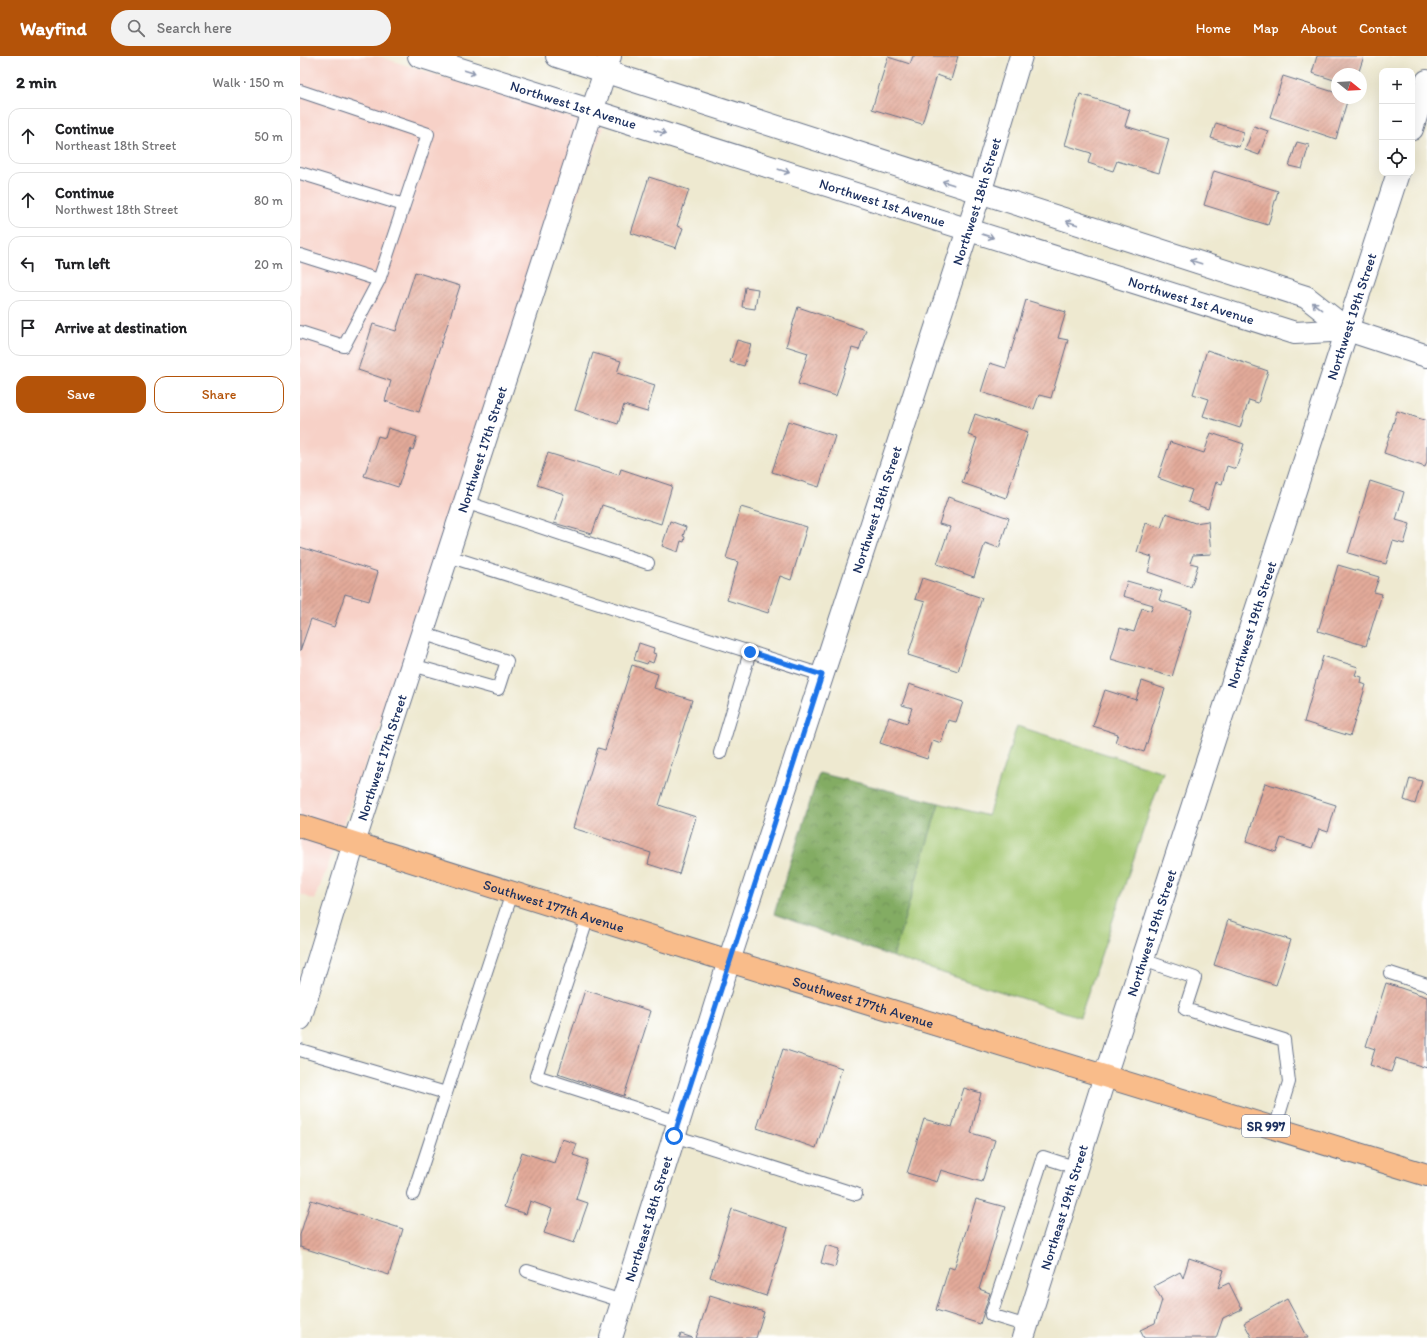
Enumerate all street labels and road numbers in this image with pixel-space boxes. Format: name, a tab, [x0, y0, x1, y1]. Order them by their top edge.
street label: Northwest 1st Avenue	[508, 77, 639, 133]
street label: Northwest 18th Street	[949, 136, 1005, 267]
street label: Northwest 1st Avenue	[817, 175, 948, 231]
street label: Northwest 19th Street	[1323, 251, 1380, 382]
street label: Northwest 1st Avenue	[1126, 273, 1257, 329]
street label: Northwest 17th Street	[454, 384, 511, 515]
street label: Northwest 18th Street	[848, 444, 906, 575]
street label: Northwest 19th Street	[1223, 559, 1280, 690]
street label: Northwest 17th Street	[354, 692, 411, 823]
street label: Northwest 19th Street	[1123, 867, 1180, 999]
street label: Southwest 177th Avenue	[481, 876, 626, 937]
street label: Southwest 177th Avenue	[790, 973, 936, 1032]
road number: SR 997	[1242, 1115, 1290, 1137]
street label: Northeast 19th Street	[1037, 1143, 1092, 1272]
street label: Northeast 18th Street	[621, 1154, 676, 1284]

